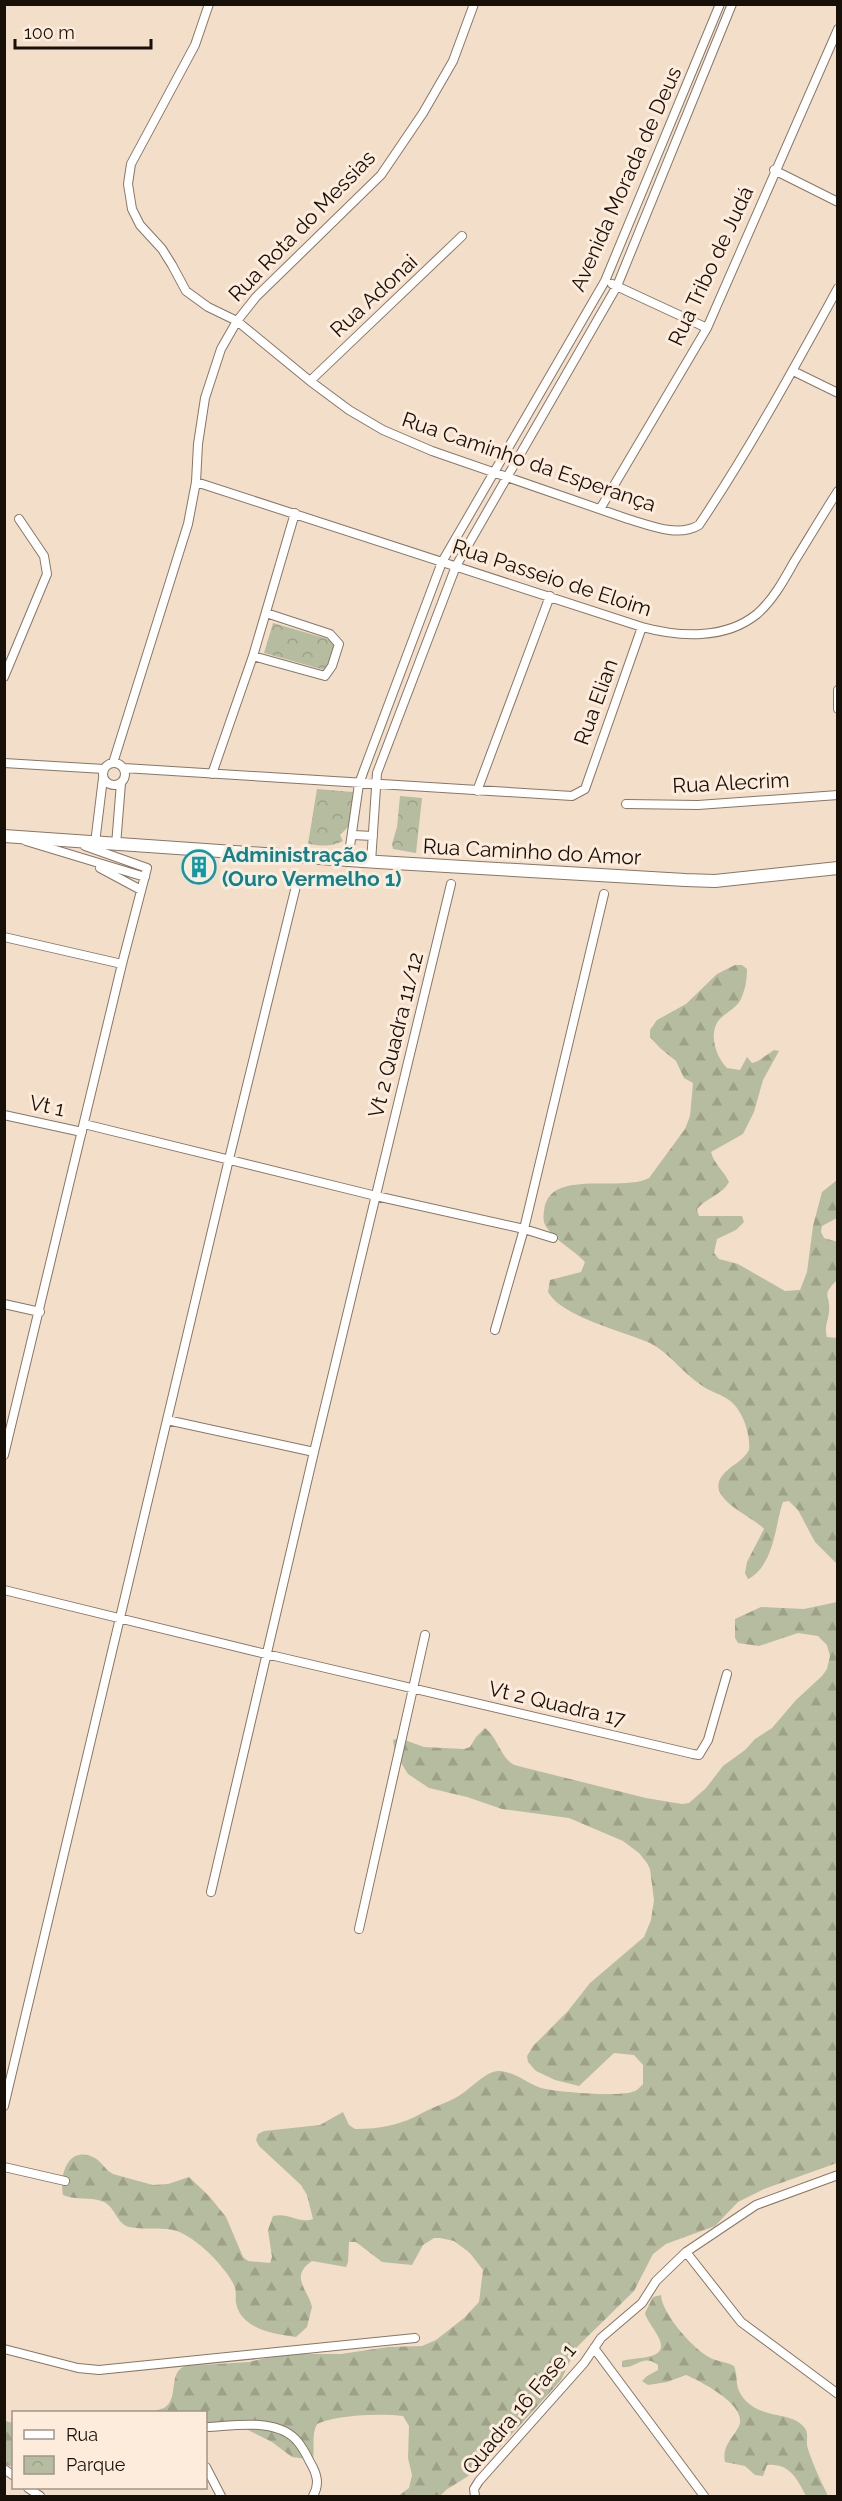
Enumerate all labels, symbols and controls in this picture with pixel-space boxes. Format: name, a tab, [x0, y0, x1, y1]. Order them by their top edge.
scale bar	[15, 12, 152, 50]
text: 100 m	[24, 22, 75, 43]
street label: Avenida Morada de Deus	[565, 63, 686, 295]
street label: Rua Rota do Messias	[223, 145, 380, 306]
street label: Rua Tribo de Judá	[663, 182, 758, 349]
street label: Rua Adonai	[325, 249, 422, 342]
street label: Rua Caminho da Esperança	[399, 406, 659, 517]
street label: Rua Passeio de Eloim	[449, 534, 655, 622]
street label: Rua Elian	[568, 655, 623, 748]
street label: Rua Alecrim	[672, 767, 790, 798]
street label: Rua Caminho do Amor	[422, 833, 642, 870]
place label: Administração (Ouro Vermelho 1)	[222, 842, 402, 891]
building icon: Administração (Ouro Vermelho 1)	[181, 849, 217, 885]
street label: Vt 2 Quadra 11/12	[363, 950, 428, 1120]
street label: Vt 1	[27, 1090, 67, 1121]
street label: Vt 2 Quadra 17	[486, 1676, 629, 1732]
street label: Quadra 16 Fase 1	[457, 2338, 581, 2479]
legend	[12, 2411, 207, 2489]
text: Rua	[66, 2424, 98, 2445]
text: Parque	[66, 2454, 126, 2475]

